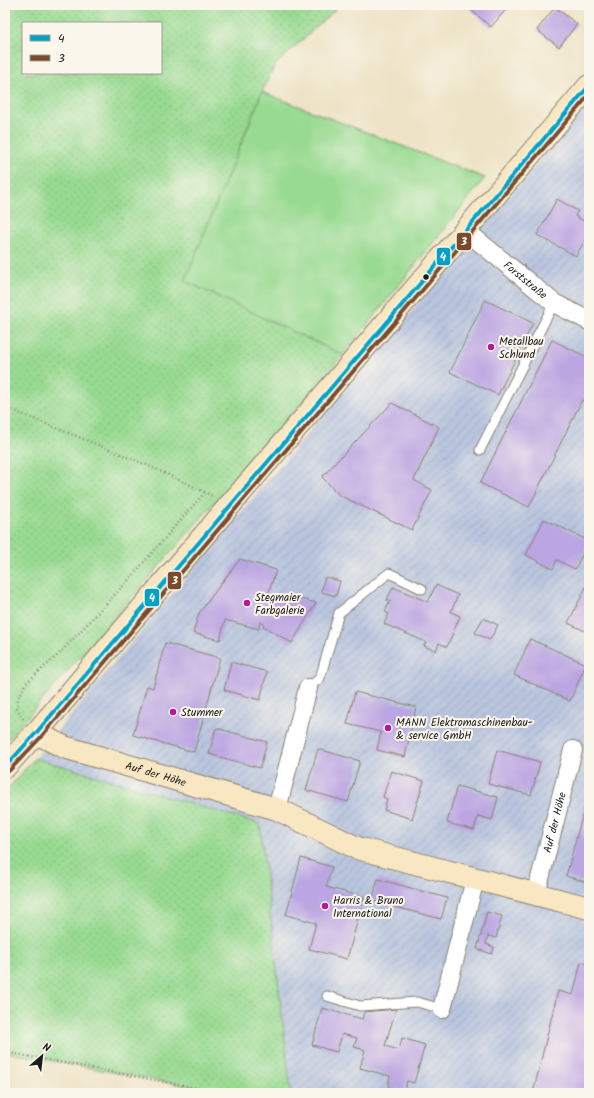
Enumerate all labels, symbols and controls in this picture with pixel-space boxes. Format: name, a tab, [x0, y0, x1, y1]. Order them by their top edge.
legend	[22, 22, 162, 74]
text: 4	[58, 29, 65, 48]
text: 3	[58, 49, 65, 68]
line badge: 3	[456, 232, 472, 251]
text: 3	[460, 233, 467, 251]
line badge: 4	[436, 247, 451, 266]
text: 4	[440, 248, 446, 266]
street label: Forststraße	[499, 257, 551, 304]
unlabelled marker	[421, 272, 431, 282]
place label: Metallbau Schlund	[499, 333, 544, 364]
marker: Metallbau Schlund	[486, 342, 496, 352]
line badge: 3	[167, 571, 182, 590]
text: 3	[171, 572, 178, 590]
line badge: 4	[144, 588, 160, 607]
text: 4	[149, 589, 155, 607]
place label: Stegmaier Farbgalerie	[255, 589, 305, 620]
marker: Stegmaier Farbgalerie	[242, 598, 252, 608]
place label: Stummer	[181, 704, 224, 722]
marker: Stummer	[168, 707, 178, 717]
place label: MANN Elektromaschinenbau- & service GmbH	[396, 714, 533, 745]
marker: MANN Elektromaschinenbau- & service GmbH	[383, 723, 393, 733]
street label: Auf der Höhe	[123, 757, 188, 792]
street label: Auf der Höhe	[539, 790, 572, 855]
place label: Harris & Bruno International	[333, 892, 403, 923]
marker: Harris & Bruno International	[320, 901, 330, 911]
north arrow	[22, 1036, 62, 1076]
text: N	[39, 1038, 54, 1058]

